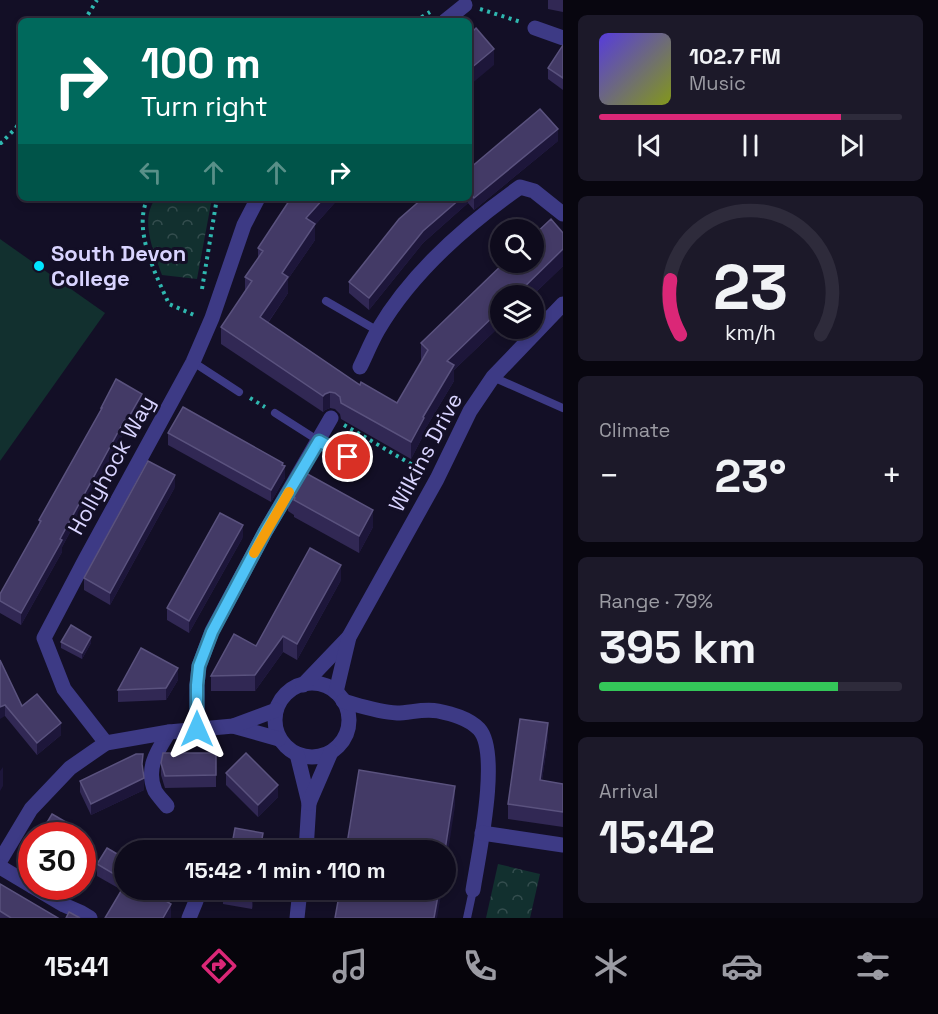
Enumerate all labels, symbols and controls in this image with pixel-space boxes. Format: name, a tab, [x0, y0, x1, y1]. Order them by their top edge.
text: 100 m	[141, 37, 261, 90]
icon: right	[42, 42, 120, 120]
text: 102.7 FM	[689, 42, 781, 70]
text: Music	[689, 70, 746, 96]
text: Turn right	[141, 89, 268, 124]
icon: previous	[633, 129, 666, 162]
icon: pause	[734, 129, 767, 162]
icon: next	[835, 129, 868, 162]
icon: left	[134, 156, 167, 189]
icon: ahead	[197, 156, 230, 189]
icon: ahead	[260, 156, 293, 189]
icon: right	[323, 156, 356, 189]
map controls	[490, 219, 544, 339]
button: search	[490, 219, 544, 273]
place label: South Devon College	[51, 239, 186, 292]
text: 23	[713, 249, 788, 328]
marker: South Devon College	[32, 259, 46, 273]
button: layers	[490, 285, 544, 339]
text: km/h	[725, 320, 776, 347]
street label: Wilkins Drive	[382, 388, 468, 516]
street label: Hollyhock Way	[61, 391, 161, 539]
text: Climate	[599, 417, 670, 443]
pin	[322, 431, 373, 482]
icon: arrive	[331, 440, 364, 473]
text: 23°	[715, 448, 786, 505]
text: −	[599, 455, 619, 497]
text: +	[882, 455, 902, 497]
text: Range · 79%	[599, 588, 713, 614]
text: 395 km	[599, 619, 756, 676]
position arrow	[165, 697, 229, 761]
text: Arrival	[599, 778, 658, 804]
text: 15:42	[599, 809, 715, 866]
speed limit sign: 30	[18, 822, 96, 900]
text: 15:42 · 1 min · 110 m	[185, 856, 385, 884]
icon: directions	[198, 945, 240, 987]
icon: music	[329, 945, 371, 987]
icon: phone	[459, 945, 501, 987]
icon: climate	[590, 945, 632, 987]
icon: car	[721, 945, 763, 987]
icon: filters	[852, 945, 894, 987]
text: 15:41	[44, 949, 109, 984]

